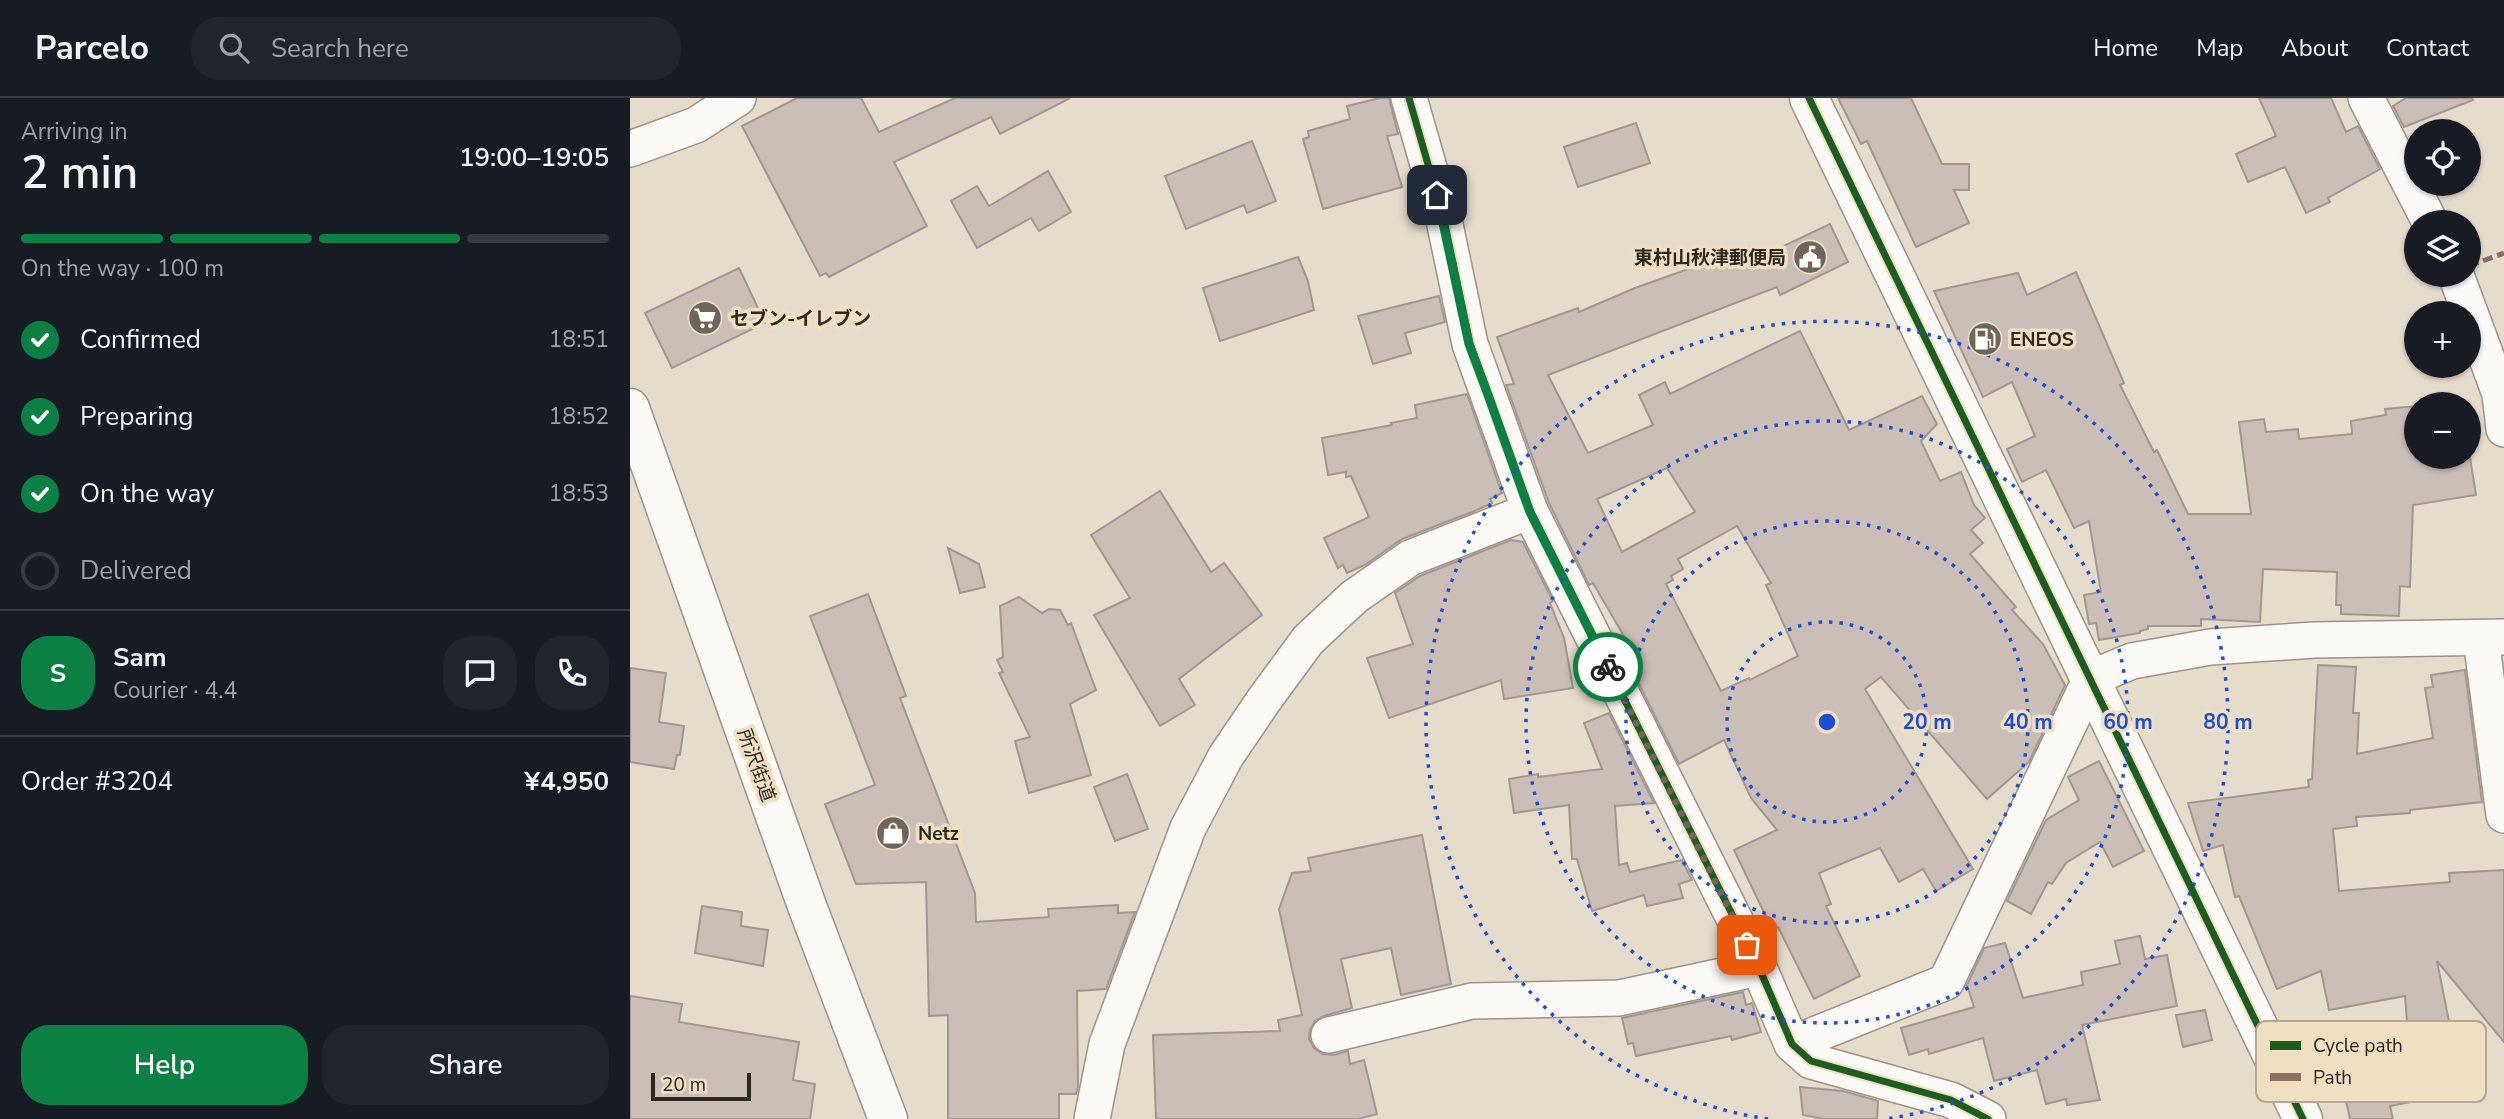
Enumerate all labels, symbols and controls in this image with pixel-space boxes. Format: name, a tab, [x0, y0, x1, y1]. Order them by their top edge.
search box	[191, 17, 681, 80]
text: Parcelo	[35, 26, 149, 71]
icon: search	[215, 29, 253, 67]
text: Search here	[271, 31, 409, 66]
text: Home	[2093, 32, 2158, 64]
text: Map	[2196, 32, 2243, 64]
text: About	[2281, 32, 2348, 64]
text: Contact	[2386, 32, 2469, 64]
text: Arriving in	[21, 116, 128, 147]
map controls	[2404, 119, 2481, 469]
button: locate	[2404, 119, 2481, 196]
text: 19:00–19:05	[459, 140, 609, 175]
text: 2 min	[21, 141, 138, 204]
pin	[1407, 165, 1467, 225]
icon: home	[1418, 176, 1456, 214]
button: layers	[2404, 210, 2481, 287]
public building icon: 東村山秋津郵便局	[1791, 238, 1829, 276]
place label: 東村山秋津郵便局	[1634, 245, 1786, 271]
text: On the way · 100 m	[21, 253, 224, 284]
supermarket icon: セブン-イレブン	[686, 299, 724, 337]
button: +	[2404, 301, 2481, 378]
place label: セブン-イレブン	[730, 306, 871, 332]
fuel station icon: ENEOS	[1966, 320, 2004, 358]
icon: check	[21, 321, 59, 359]
text: Confirmed	[80, 322, 201, 357]
text: 18:51	[549, 324, 609, 355]
place label: ENEOS	[2010, 327, 2074, 353]
button: −	[2404, 392, 2481, 469]
icon: check	[21, 398, 59, 436]
text: Preparing	[80, 399, 193, 434]
text: 18:52	[549, 401, 609, 432]
icon: check	[21, 475, 59, 513]
text: On the way	[80, 476, 214, 511]
text: 18:53	[549, 478, 609, 509]
text: Delivered	[80, 553, 192, 588]
courier	[1573, 632, 1643, 702]
button: chat	[443, 636, 517, 710]
button: phone	[535, 636, 609, 710]
text: Sam	[113, 640, 166, 675]
icon: bike	[1589, 648, 1627, 686]
text: S	[50, 656, 66, 691]
text: Courier · 4.4	[113, 675, 237, 706]
text: 20 m	[1902, 708, 1952, 736]
text: 40 m	[2003, 708, 2053, 736]
text: 60 m	[2103, 708, 2153, 736]
text: 80 m	[2203, 708, 2253, 736]
centre of rings	[1815, 710, 1839, 734]
street label: 所沢街道	[731, 725, 781, 806]
text: Order #3204	[21, 764, 173, 799]
text: ¥4,950	[525, 764, 609, 799]
shop icon: Netz	[874, 814, 912, 852]
place label: Netz	[918, 821, 959, 847]
pin	[1717, 915, 1777, 975]
icon: bag	[1728, 926, 1766, 964]
legend	[2256, 1021, 2486, 1102]
button: Help	[21, 1025, 308, 1105]
button: Share	[322, 1025, 609, 1105]
text: Cycle path	[2313, 1033, 2403, 1059]
text: Path	[2313, 1065, 2352, 1091]
scale bar	[651, 1070, 751, 1102]
text: 20 m	[662, 1072, 706, 1098]

